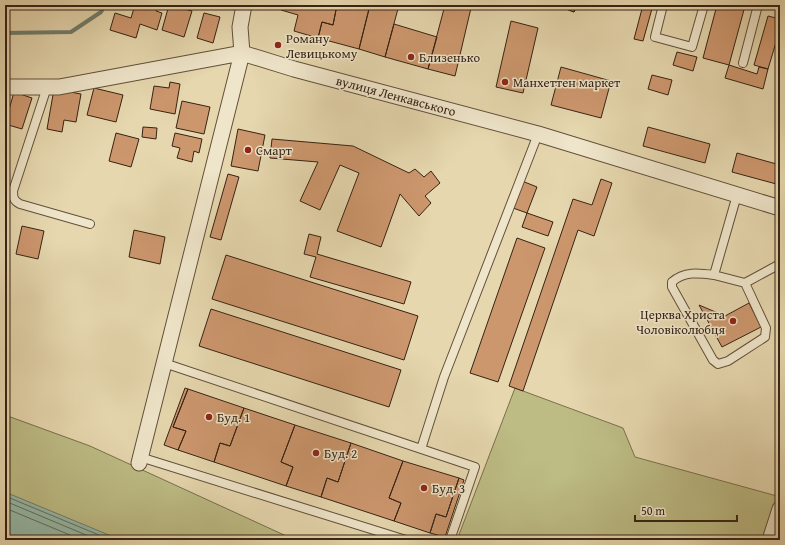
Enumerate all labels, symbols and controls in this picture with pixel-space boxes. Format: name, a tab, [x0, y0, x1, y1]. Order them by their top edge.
place label: Роману Левицькому	[286, 29, 358, 63]
marker: Роману Левицькому	[273, 40, 283, 50]
place label: Близенько	[419, 48, 480, 67]
marker: Близенько	[406, 52, 416, 62]
street label: вулиця Ленкавського	[334, 71, 458, 121]
place label: Манхеттен маркет	[513, 73, 621, 92]
marker: Манхеттен маркет	[500, 77, 510, 87]
place label: Смарт	[256, 141, 293, 160]
marker: Смарт	[243, 145, 253, 155]
place label: Церква Христа Чоловіколюбця	[636, 305, 726, 339]
marker: Церква Христа Чоловіколюбця	[728, 316, 738, 326]
place label: Буд. 1	[217, 408, 250, 427]
marker: Буд. 1	[204, 412, 214, 422]
place label: Буд. 2	[324, 444, 357, 463]
marker: Буд. 2	[311, 448, 321, 458]
place label: Буд. 3	[432, 479, 465, 498]
marker: Буд. 3	[419, 483, 429, 493]
scale bar	[635, 497, 737, 523]
text: 50 m	[641, 502, 665, 519]

